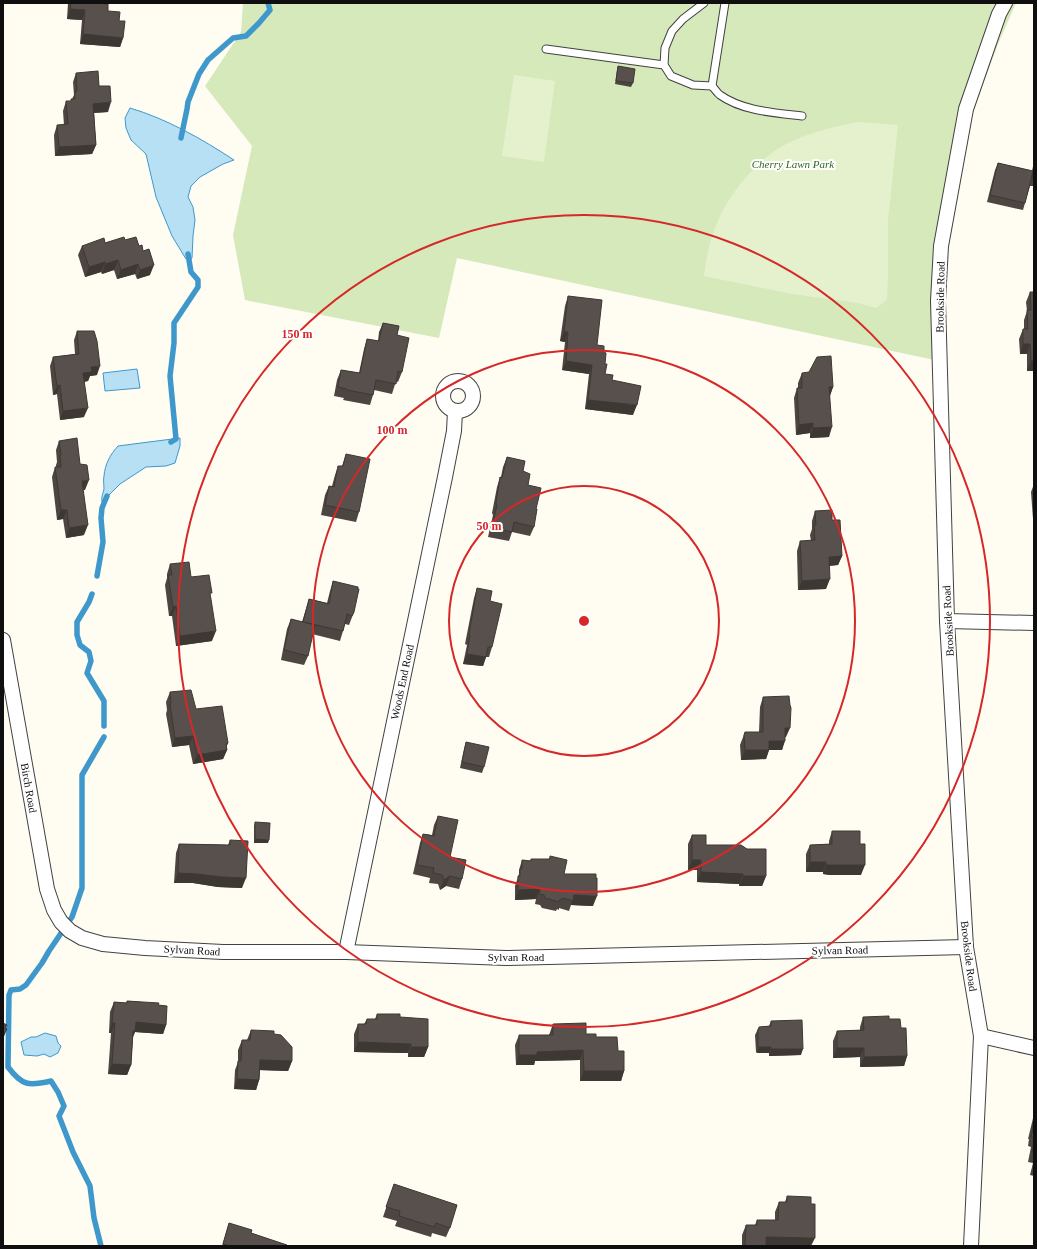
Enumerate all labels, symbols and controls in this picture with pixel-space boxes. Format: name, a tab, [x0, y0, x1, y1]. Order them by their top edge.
park label: Cherry Lawn Park	[752, 158, 835, 170]
street label: Brookside Road	[933, 261, 947, 333]
text: 150 m	[282, 327, 313, 341]
text: 100 m	[377, 423, 408, 437]
text: 50 m	[477, 519, 502, 533]
street label: Brookside Road	[940, 585, 956, 657]
centre of rings	[577, 614, 591, 628]
street label: Woods End Road	[388, 643, 416, 721]
street label: Birch Road	[19, 762, 39, 814]
street label: Brookside Road	[959, 920, 979, 993]
street label: Sylvan Road	[163, 943, 221, 957]
street label: Sylvan Road	[812, 943, 869, 956]
street label: Sylvan Road	[488, 951, 545, 963]

